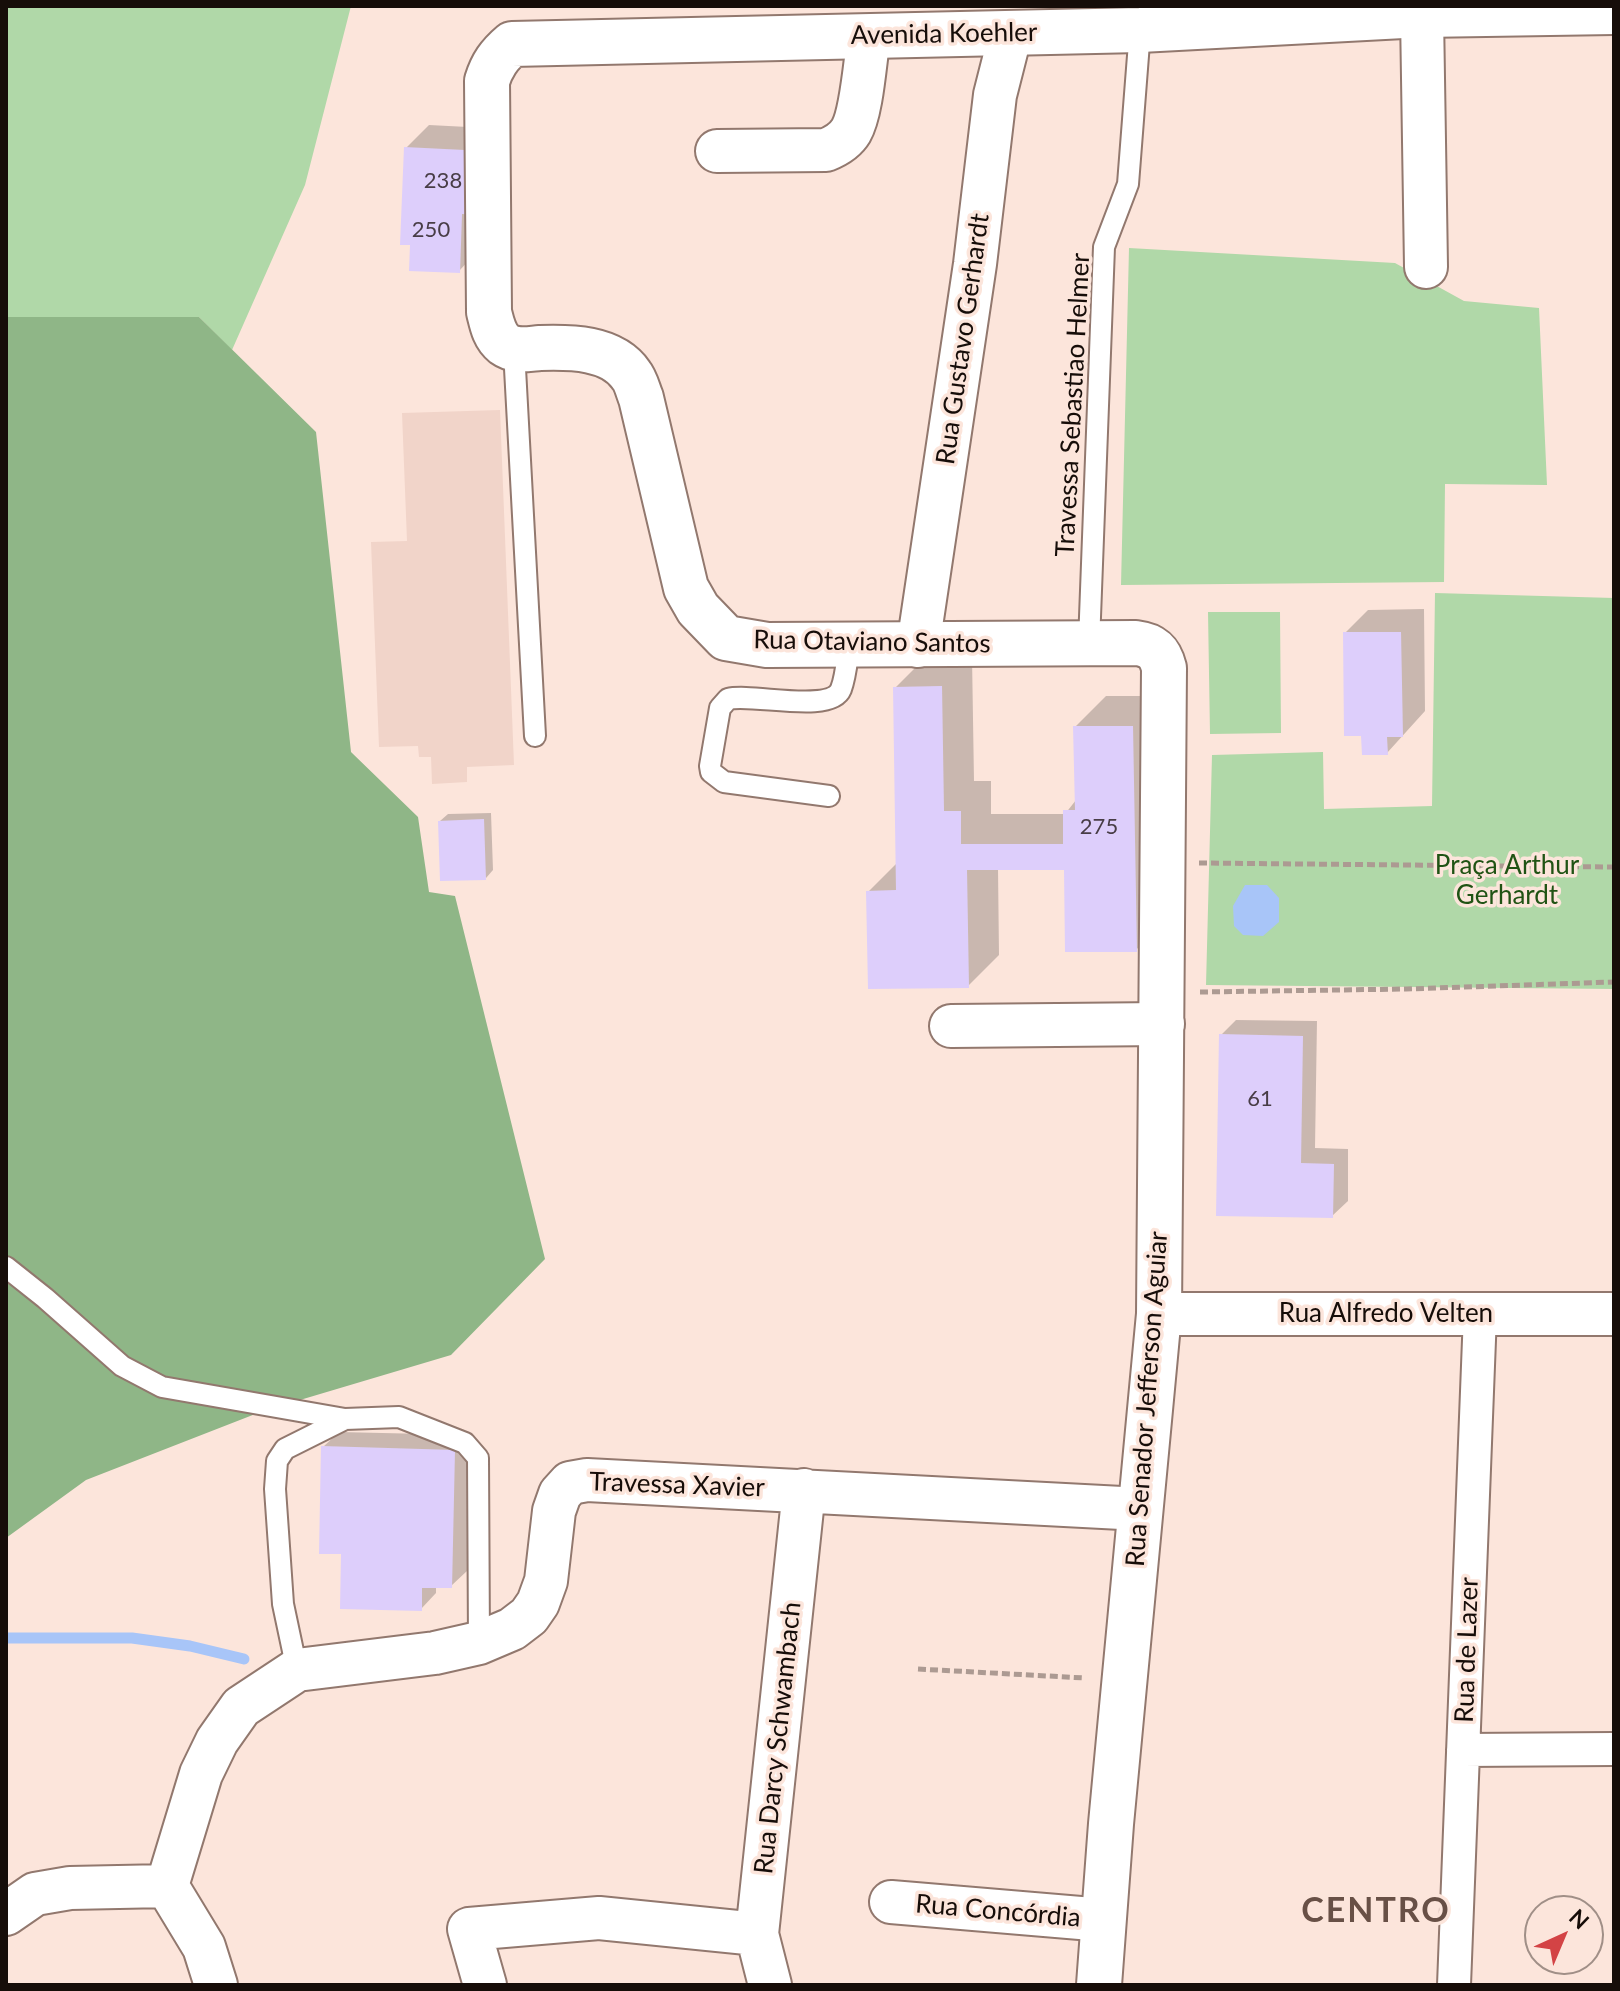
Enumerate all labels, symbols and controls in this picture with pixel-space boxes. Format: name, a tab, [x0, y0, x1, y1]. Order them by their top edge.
street label: Avenida Koehler	[850, 17, 1038, 51]
house number: 238	[424, 168, 462, 194]
street label: Rua Gustavo Gerhardt	[930, 212, 996, 466]
house number: 250	[412, 217, 450, 243]
street label: Travessa Sebastiao Helmer	[1049, 252, 1097, 558]
street label: Rua Otaviano Santos	[753, 624, 991, 660]
house number: 275	[1080, 814, 1118, 840]
park label: Praça Arthur Gerhardt	[1435, 850, 1579, 912]
house number: 61	[1247, 1086, 1273, 1112]
street label: Rua Senador Jefferson Aguiar	[1120, 1230, 1174, 1568]
street label: Rua Alfredo Velten	[1279, 1298, 1493, 1330]
street label: Travessa Xavier	[589, 1466, 765, 1504]
street label: Rua de Lazer	[1449, 1577, 1485, 1723]
street label: Rua Darcy Schwambach	[748, 1600, 808, 1876]
street label: Rua Concórdia	[914, 1888, 1082, 1934]
district label: CENTRO	[1301, 1891, 1451, 1931]
north arrow	[1524, 1895, 1604, 1975]
text: N	[1564, 1903, 1595, 1934]

